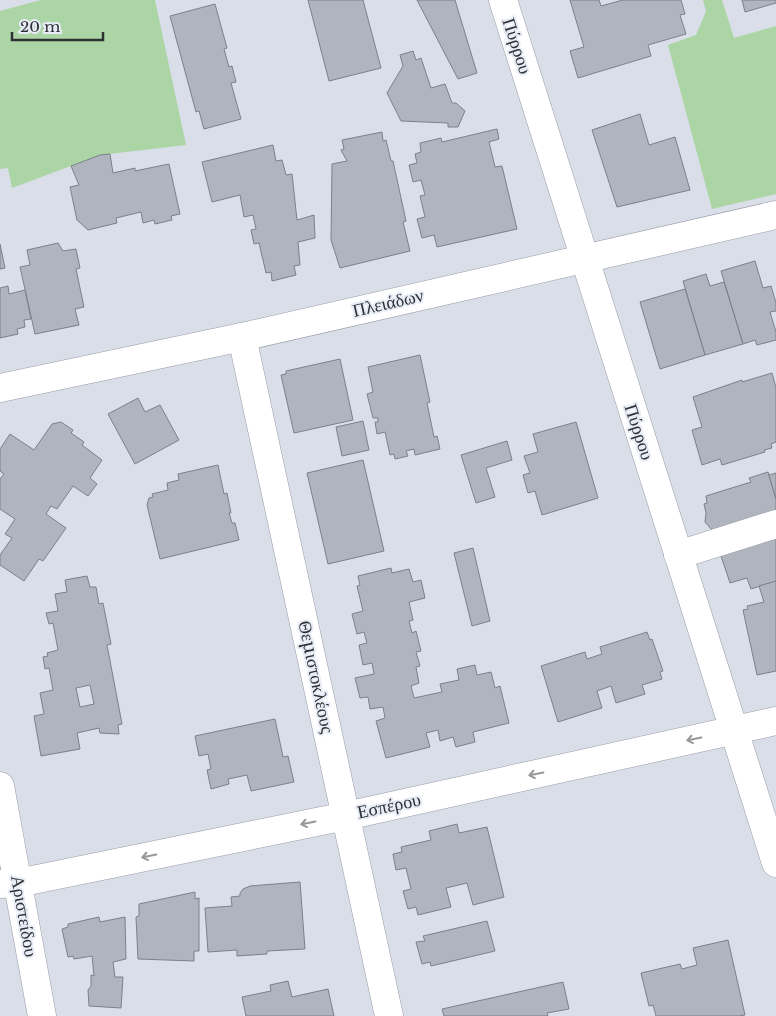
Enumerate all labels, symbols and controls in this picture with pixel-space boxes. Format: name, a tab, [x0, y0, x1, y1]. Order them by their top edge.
scale bar	[12, 10, 104, 42]
street label: Πύρρου	[498, 15, 536, 77]
text: 20 m	[20, 17, 60, 36]
street label: Πλειάδων	[350, 284, 426, 322]
street label: Πύρρου	[620, 401, 658, 463]
street label: Θεμιστοκλέους	[293, 619, 339, 735]
one-way arrow	[687, 735, 703, 744]
one-way arrow	[528, 770, 544, 779]
street label: Εσπέρου	[355, 789, 423, 823]
one-way arrow	[301, 819, 317, 829]
one-way arrow	[142, 852, 158, 861]
street label: Αριστείδου	[6, 873, 42, 959]

